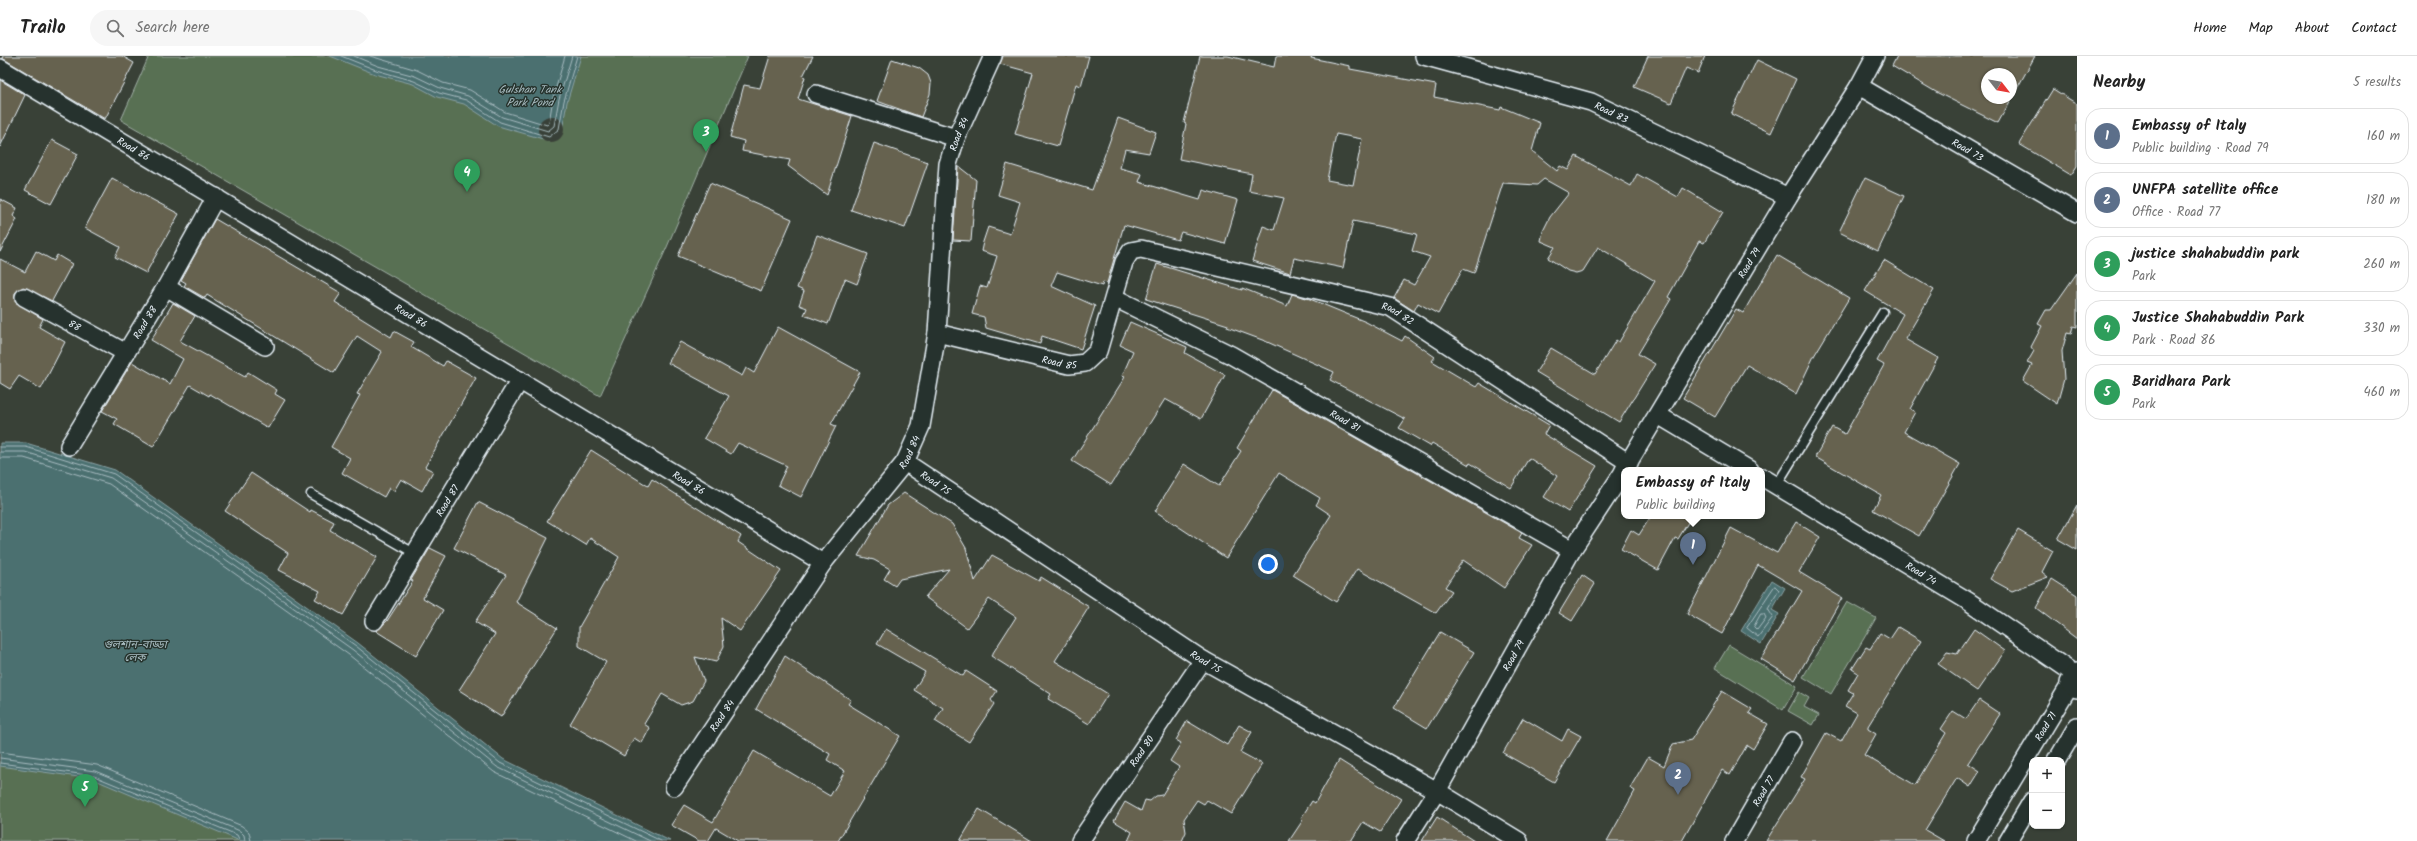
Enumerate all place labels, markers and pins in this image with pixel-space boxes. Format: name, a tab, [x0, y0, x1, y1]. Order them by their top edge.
pin: 3	[693, 119, 719, 152]
pin: 4	[454, 159, 480, 192]
pin: 1	[1680, 532, 1706, 565]
pin: 2	[1665, 762, 1691, 795]
pin: 5	[72, 774, 98, 807]

